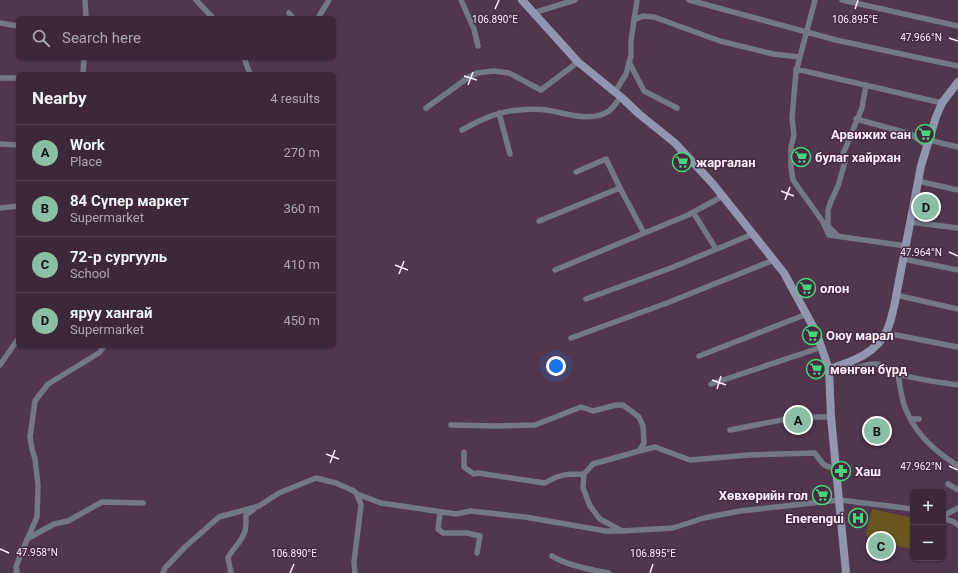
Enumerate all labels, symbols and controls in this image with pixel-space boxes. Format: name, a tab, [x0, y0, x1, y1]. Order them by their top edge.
text: 106.890°E	[472, 14, 518, 25]
text: 106.895°E	[832, 14, 878, 25]
search box	[16, 16, 336, 60]
icon: search	[30, 27, 52, 49]
text: Search here	[62, 29, 141, 47]
text: 47.966°N	[900, 32, 942, 43]
text: Nearby	[32, 88, 87, 108]
text: 4 results	[270, 91, 320, 106]
supermarket icon: Арвижих сан	[914, 123, 936, 145]
place label: Арвижих сан	[831, 127, 911, 142]
text: Work	[70, 136, 105, 154]
text: A	[41, 145, 49, 160]
text: 270 m	[283, 145, 320, 160]
supermarket icon: булаг хайрхан	[790, 146, 812, 168]
place label: булаг хайрхан	[815, 150, 901, 165]
supermarket icon: жаргалан	[671, 151, 693, 173]
text: Place	[70, 154, 102, 169]
place label: жаргалан	[696, 155, 756, 170]
text: 84 Сүпер маркет	[70, 192, 189, 210]
pin: D	[913, 192, 939, 222]
text: B	[41, 201, 49, 216]
text: 360 m	[283, 201, 320, 216]
text: Supermarket	[70, 210, 144, 225]
text: 47.964°N	[900, 247, 942, 258]
text: 72-р сургууль	[70, 248, 167, 266]
text: C	[41, 257, 49, 272]
text: 410 m	[283, 257, 320, 272]
text: School	[70, 266, 110, 281]
supermarket icon: олон	[795, 277, 817, 299]
place label: олон	[820, 281, 849, 296]
text: яруу хангай	[70, 304, 153, 322]
text: D	[41, 313, 49, 328]
text: 450 m	[283, 313, 320, 328]
text: Supermarket	[70, 322, 144, 337]
supermarket icon: Оюу марал	[801, 324, 823, 346]
place label: Оюу марал	[826, 328, 894, 343]
your location	[546, 356, 566, 376]
supermarket icon: мөнгөн бүрд	[805, 358, 827, 380]
place label: мөнгөн бүрд	[830, 362, 907, 377]
pin: A	[785, 405, 811, 435]
pin: B	[864, 416, 890, 446]
pharmacy icon: Хаш	[830, 460, 852, 482]
text: 47.962°N	[900, 461, 942, 472]
place label: Хаш	[855, 464, 881, 479]
supermarket icon: Хөвхөрийн гол	[811, 484, 833, 506]
place label: Хөвхөрийн гол	[719, 488, 808, 503]
map controls	[910, 489, 946, 561]
button: +	[910, 489, 946, 525]
hospital icon: Enerengui	[847, 507, 869, 529]
place label: Enerengui	[785, 511, 844, 526]
button: −	[910, 525, 946, 561]
pin: C	[868, 531, 894, 561]
text: 47.958°N	[16, 547, 58, 558]
text: 106.890°E	[271, 548, 317, 559]
text: 106.895°E	[630, 548, 676, 559]

